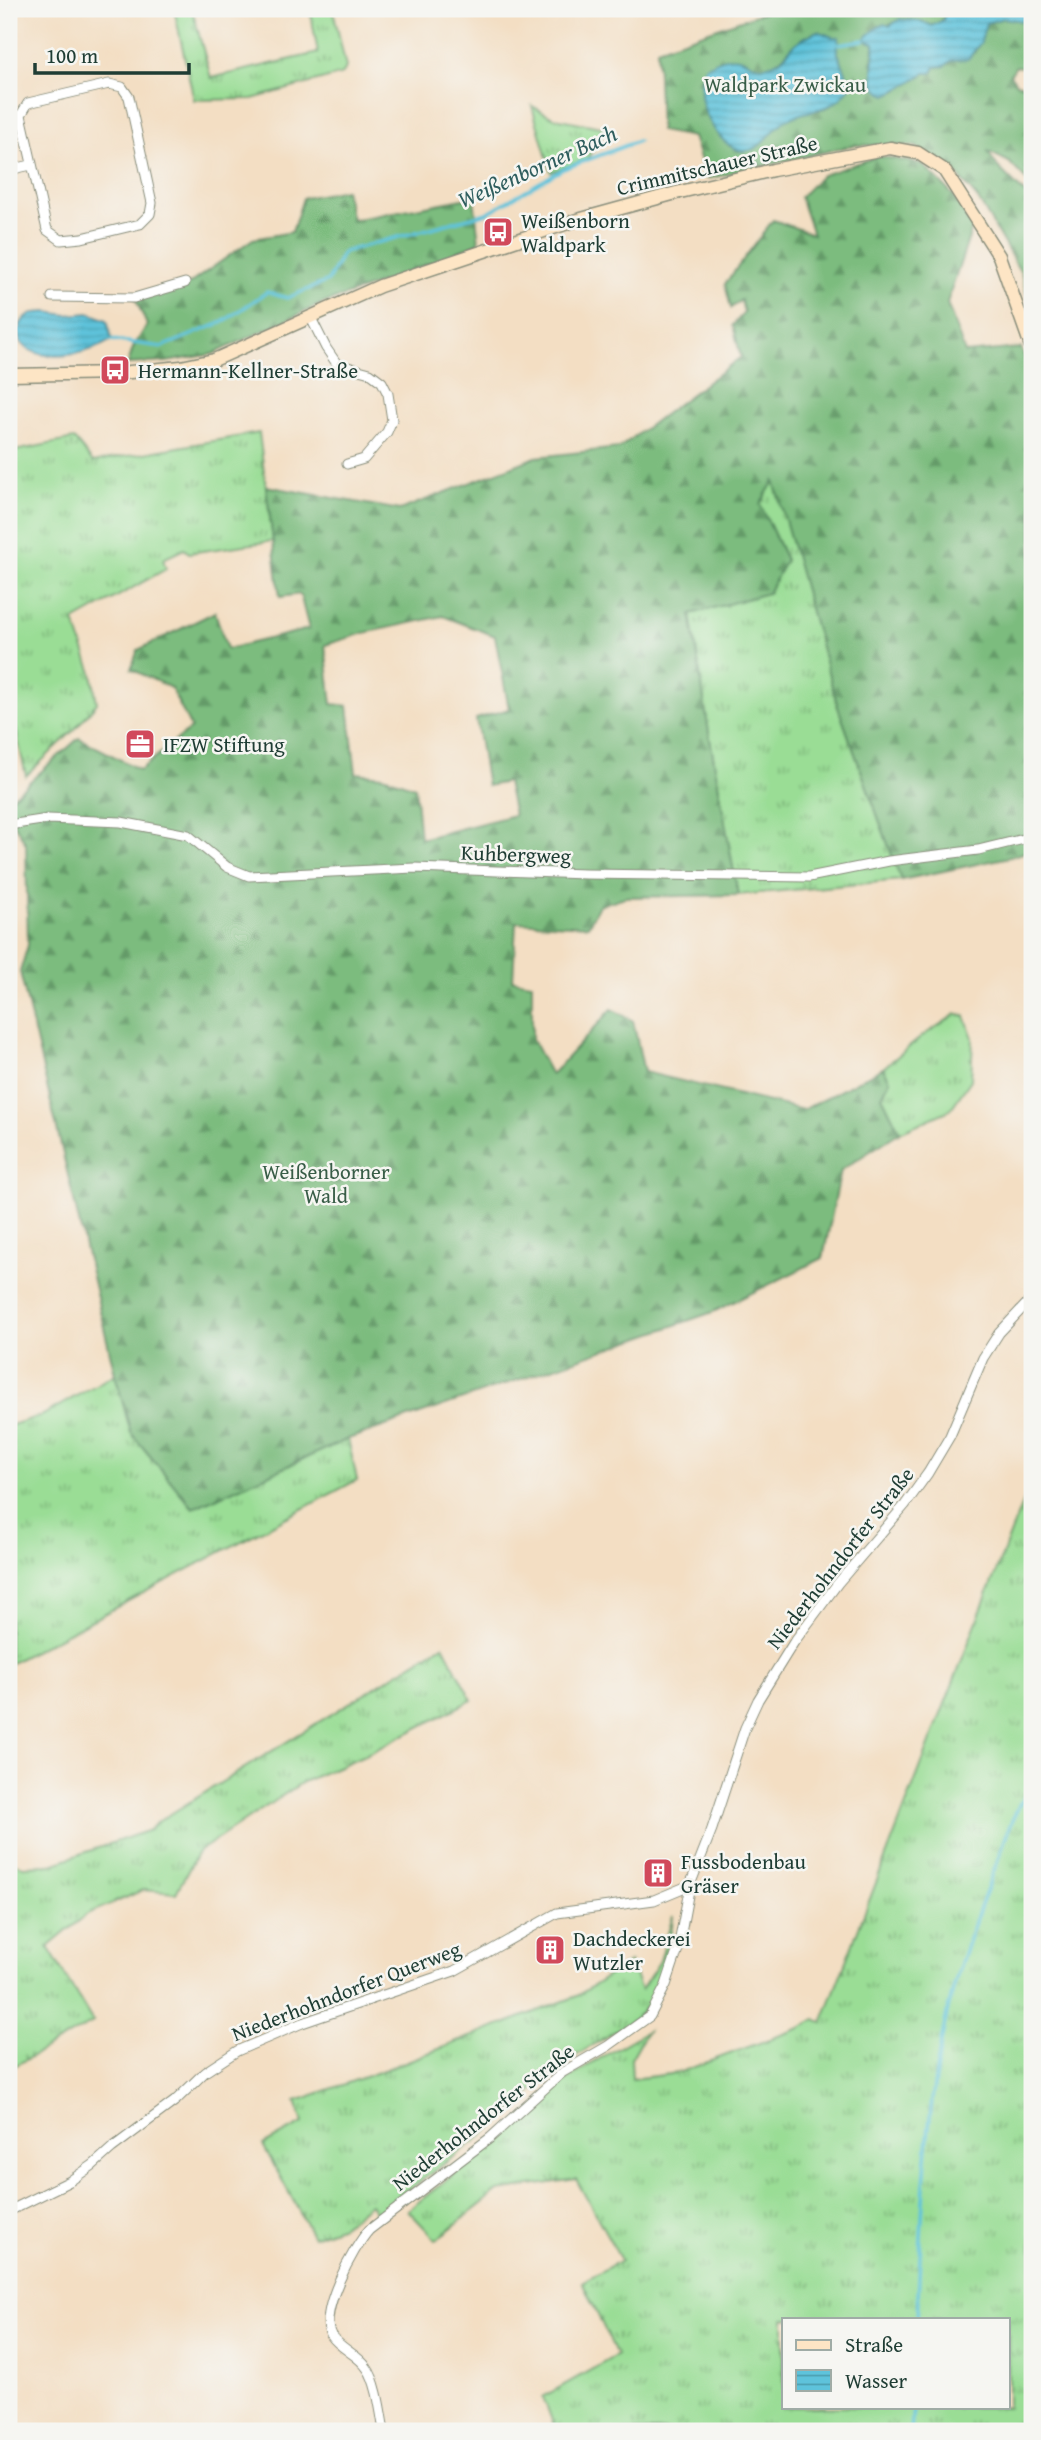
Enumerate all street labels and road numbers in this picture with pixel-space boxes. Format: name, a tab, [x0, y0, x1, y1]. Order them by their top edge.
street label: Crimmitschauer Straße	[613, 127, 821, 203]
street label: Kuhbergweg	[460, 837, 572, 871]
street label: Niederhohndorfer Straße	[759, 1460, 921, 1656]
street label: Niederhohndorfer Querweg	[227, 1933, 466, 2049]
street label: Niederhohndorfer Straße	[385, 2036, 581, 2198]

